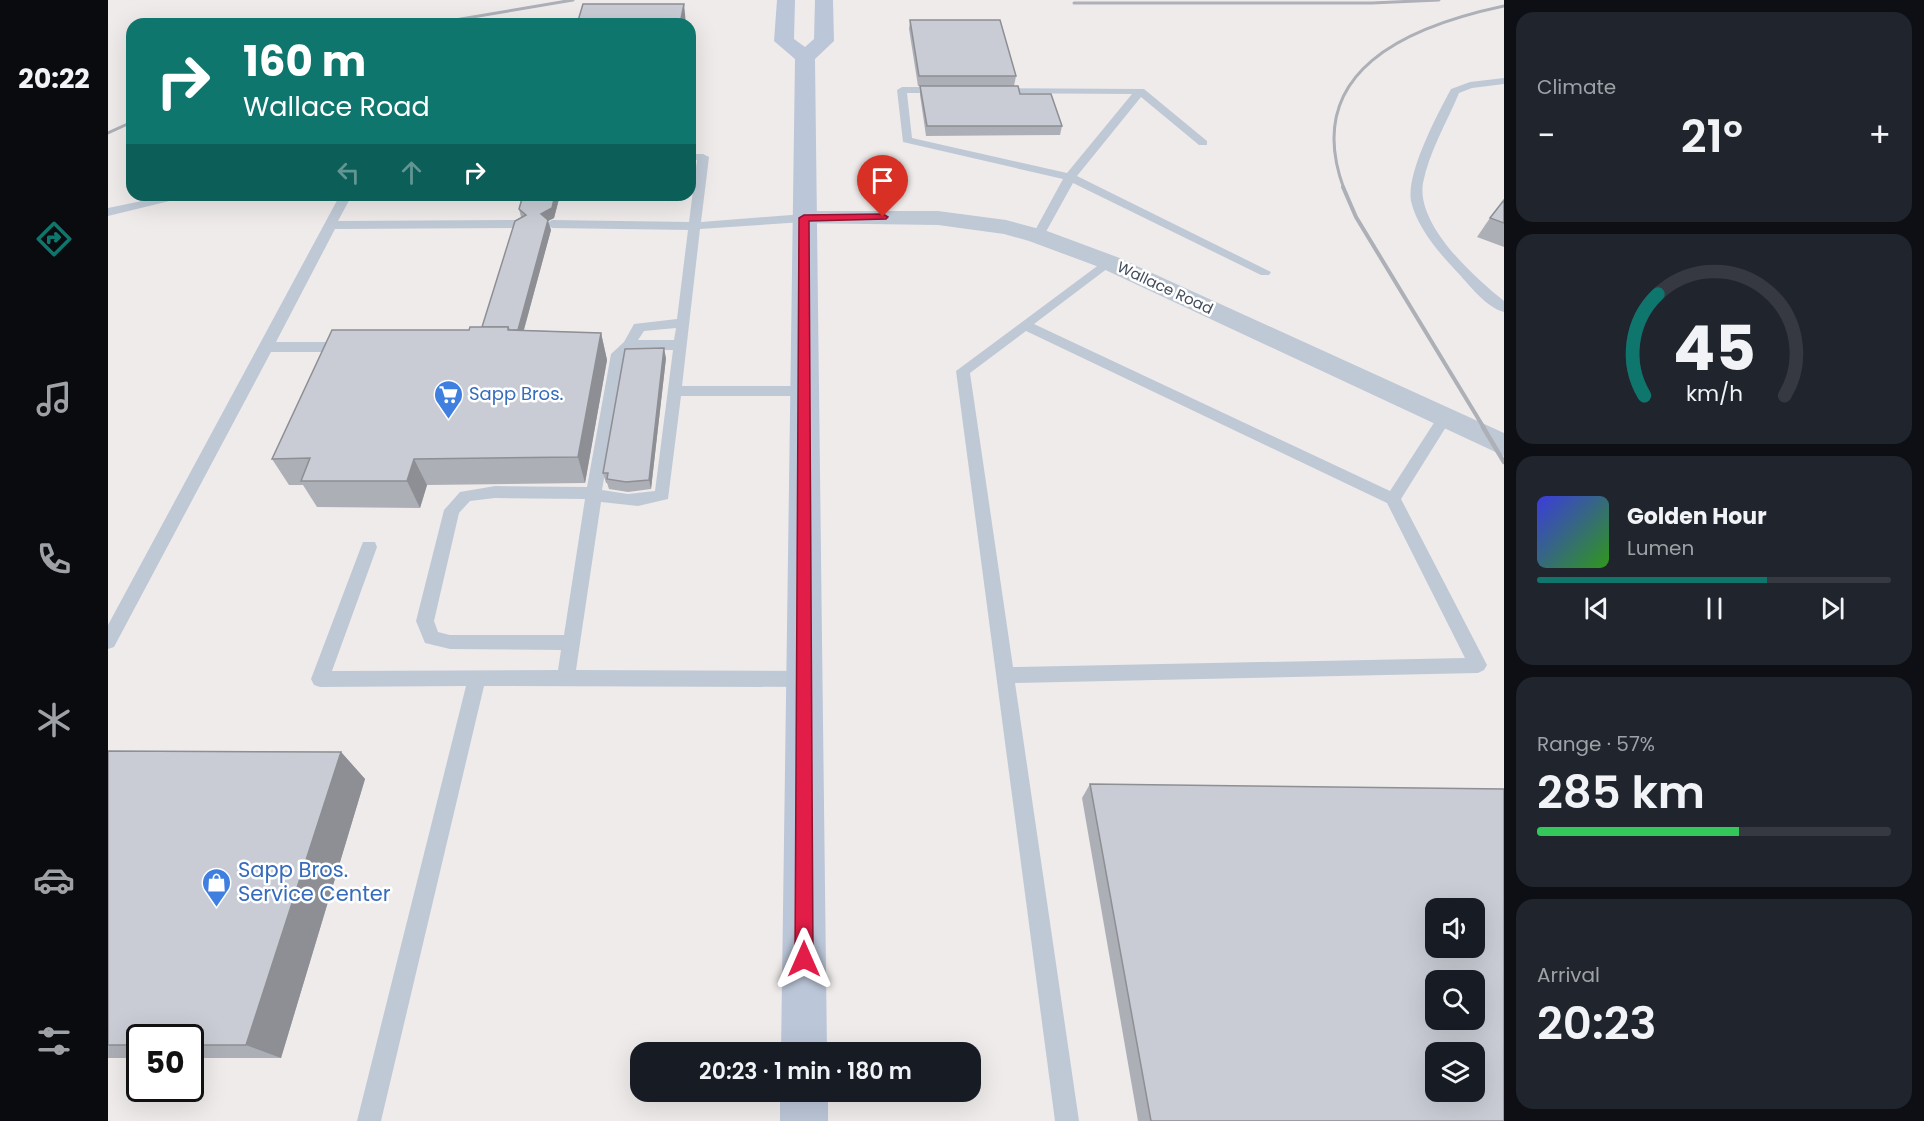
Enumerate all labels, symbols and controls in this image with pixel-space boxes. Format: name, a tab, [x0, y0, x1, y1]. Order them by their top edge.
text: 160 m	[243, 32, 366, 91]
icon: right	[144, 42, 222, 120]
text: 20:22	[18, 60, 90, 97]
text: Climate	[1537, 73, 1616, 101]
text: Wallace Road	[243, 88, 430, 125]
text: 21°	[1681, 105, 1743, 168]
text: −	[1537, 112, 1555, 159]
text: +	[1868, 112, 1891, 159]
pin	[857, 155, 908, 217]
icon: left	[332, 156, 365, 189]
icon: ahead	[395, 156, 428, 189]
icon: right	[458, 156, 491, 189]
icon: arrive	[866, 164, 899, 197]
icon: directions	[33, 218, 75, 260]
street label: Wallace Road	[1114, 256, 1217, 319]
text: 45	[1673, 304, 1755, 392]
icon: music	[33, 378, 75, 420]
supermarket icon: Sapp Bros.	[432, 378, 464, 420]
text: km/h	[1685, 378, 1743, 409]
place label: Sapp Bros.	[469, 381, 563, 406]
text: Golden Hour	[1627, 501, 1767, 532]
text: Lumen	[1627, 534, 1694, 562]
icon: phone	[33, 538, 75, 580]
icon: previous	[1580, 592, 1613, 625]
icon: pause	[1698, 592, 1731, 625]
icon: next	[1816, 592, 1849, 625]
icon: climate	[33, 699, 75, 741]
text: Range · 57%	[1537, 730, 1655, 758]
text: 285 km	[1537, 761, 1705, 824]
place label: Sapp Bros. Service Center	[238, 855, 391, 908]
icon: car	[33, 859, 75, 901]
shop icon: Sapp Bros. Service Center	[201, 866, 233, 908]
map controls	[1425, 898, 1485, 1102]
button: sound	[1425, 898, 1485, 958]
position arrow	[772, 927, 836, 991]
text: Arrival	[1537, 961, 1600, 989]
button: search	[1425, 970, 1485, 1030]
text: 20:23	[1537, 992, 1657, 1055]
icon: filters	[33, 1020, 75, 1062]
speed limit sign: 50	[126, 1024, 204, 1102]
button: layers	[1425, 1042, 1485, 1102]
text: 20:23 · 1 min · 180 m	[699, 1056, 912, 1087]

